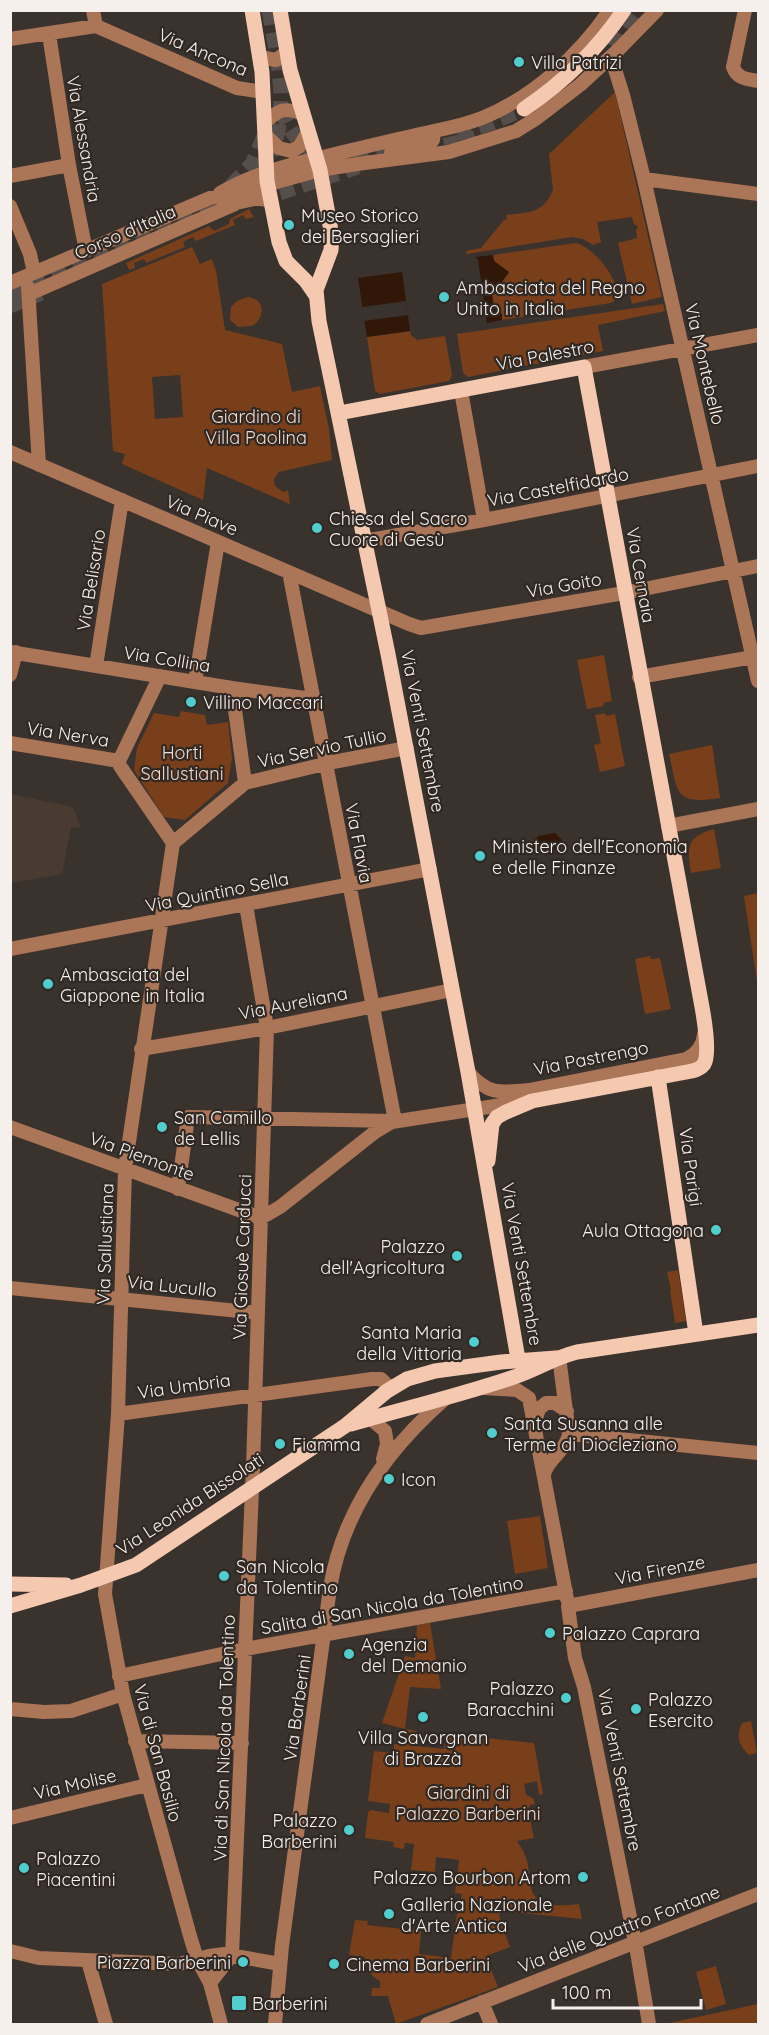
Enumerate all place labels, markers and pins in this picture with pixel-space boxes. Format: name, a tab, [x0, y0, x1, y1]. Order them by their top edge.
place label: Villa Patrizi	[531, 51, 622, 74]
marker: Villa Patrizi	[512, 55, 526, 69]
place label: Museo Storico dei Bersaglieri	[301, 204, 419, 248]
marker: Museo Storico dei Bersaglieri	[282, 218, 296, 232]
place label: Ambasciata del Regno Unito in Italia	[456, 276, 645, 320]
marker: Ambasciata del Regno Unito in Italia	[437, 290, 451, 304]
place label: Chiesa del Sacro Cuore di Gesù	[329, 507, 467, 551]
marker: Chiesa del Sacro Cuore di Gesù	[310, 521, 324, 535]
place label: Villino Maccari	[203, 691, 323, 714]
marker: Villino Maccari	[184, 695, 198, 709]
place label: Ministero dell'Economia e delle Finanze	[492, 835, 688, 879]
marker: Ministero dell'Economia e delle Finanze	[473, 849, 487, 863]
place label: Ambasciata del Giappone in Italia	[60, 963, 205, 1007]
marker: Ambasciata del Giappone in Italia	[41, 977, 55, 991]
place label: San Camillo de Lellis	[174, 1106, 272, 1150]
marker: San Camillo de Lellis	[155, 1120, 169, 1134]
place label: Aula Ottagona	[582, 1219, 704, 1242]
marker: Aula Ottagona	[709, 1223, 723, 1237]
place label: Palazzo dell'Agricoltura	[320, 1235, 445, 1279]
marker: Palazzo dell'Agricoltura	[450, 1249, 464, 1263]
place label: Santa Maria della Vittoria	[356, 1321, 462, 1365]
marker: Santa Maria della Vittoria	[467, 1335, 481, 1349]
place label: Santa Susanna alle Terme di Diocleziano	[504, 1412, 677, 1456]
marker: Santa Susanna alle Terme di Diocleziano	[485, 1426, 499, 1440]
place label: Fiamma	[292, 1433, 361, 1456]
marker: Fiamma	[273, 1437, 287, 1451]
place label: Icon	[401, 1468, 436, 1491]
marker: Icon	[382, 1472, 396, 1486]
place label: San Nicola da Tolentino	[236, 1555, 338, 1599]
marker: San Nicola da Tolentino	[217, 1569, 231, 1583]
place label: Palazzo Caprara	[562, 1622, 700, 1645]
marker: Palazzo Caprara	[543, 1626, 557, 1640]
place label: Agenzia del Demanio	[361, 1633, 467, 1677]
marker: Agenzia del Demanio	[342, 1647, 356, 1661]
place label: Palazzo Baracchini	[467, 1677, 554, 1721]
place label: Palazzo Esercito	[648, 1688, 713, 1732]
marker: Palazzo Baracchini	[559, 1691, 573, 1705]
marker: Palazzo Esercito	[629, 1702, 643, 1716]
marker: Villa Savorgnan di Brazzà	[416, 1710, 430, 1724]
place label: Villa Savorgnan di Brazzà	[358, 1726, 488, 1770]
place label: Palazzo Barberini	[261, 1809, 337, 1853]
marker: Palazzo Barberini	[342, 1823, 356, 1837]
place label: Palazzo Piacentini	[36, 1847, 116, 1891]
marker: Palazzo Piacentini	[17, 1861, 31, 1875]
place label: Palazzo Bourbon Artom	[373, 1866, 571, 1889]
marker: Palazzo Bourbon Artom	[576, 1870, 590, 1884]
place label: Galleria Nazionale d'Arte Antica	[401, 1893, 552, 1937]
marker: Galleria Nazionale d'Arte Antica	[382, 1907, 396, 1921]
place label: Piazza Barberini	[97, 1951, 231, 1974]
place label: Cinema Barberini	[346, 1953, 490, 1976]
marker: Piazza Barberini	[236, 1955, 250, 1969]
marker: Cinema Barberini	[327, 1957, 341, 1971]
place label: Barberini	[252, 1992, 328, 2015]
marker: Barberini	[230, 1994, 248, 2012]

